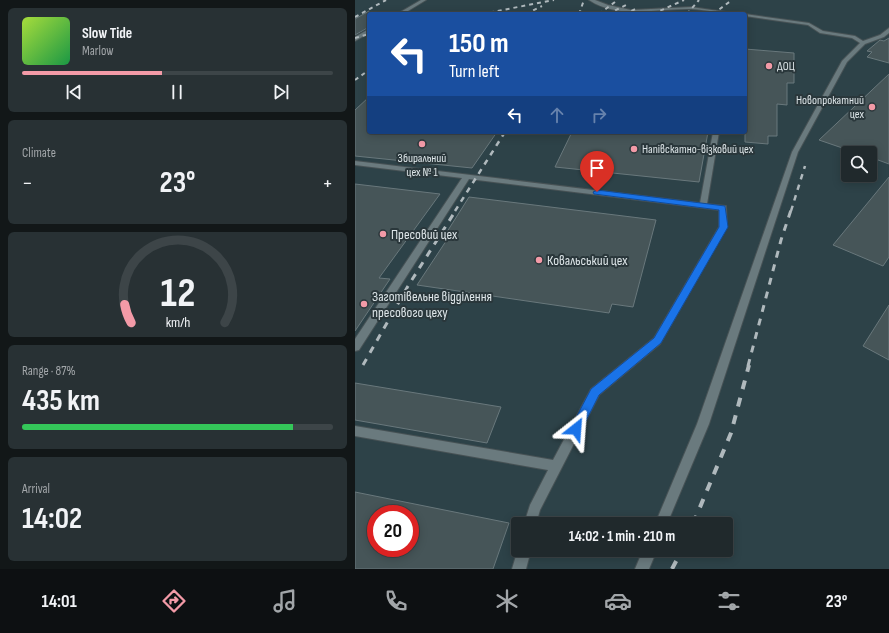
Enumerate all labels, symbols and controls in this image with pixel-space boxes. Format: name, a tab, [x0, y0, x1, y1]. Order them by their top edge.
text: Slow Tide	[82, 24, 132, 43]
text: 150 m	[449, 27, 509, 60]
icon: left	[383, 28, 435, 80]
text: Marlow	[82, 43, 114, 59]
place label: ДОЦ	[777, 59, 795, 74]
text: Turn left	[449, 61, 500, 82]
marker: ДОЦ	[764, 61, 774, 71]
icon: previous	[63, 81, 85, 103]
icon: pause	[166, 81, 188, 103]
icon: next	[270, 81, 292, 103]
place label: Новопрокатний цех	[796, 93, 864, 122]
marker: Новопрокатний цех	[867, 102, 877, 112]
icon: left	[504, 104, 526, 126]
icon: ahead	[546, 104, 568, 126]
icon: right	[588, 104, 610, 126]
marker: Збиральний цех № 1	[417, 139, 427, 149]
place label: Напівскатно-візковий цех	[642, 142, 754, 157]
marker: Напівскатно-візковий цех	[629, 144, 639, 154]
text: Climate	[22, 145, 56, 161]
map controls	[841, 146, 877, 182]
button: search	[841, 146, 877, 182]
place label: Збиральний цех № 1	[398, 151, 446, 180]
pin	[580, 151, 614, 192]
icon: arrive	[586, 157, 608, 179]
text: 23°	[159, 165, 196, 201]
text: −	[22, 170, 33, 197]
text: +	[322, 170, 333, 197]
place label: Пресовий цех	[391, 226, 458, 243]
marker: Пресовий цех	[378, 229, 388, 239]
place label: Ковальський цех	[547, 252, 628, 269]
marker: Ковальський цех	[534, 255, 544, 265]
text: 12	[160, 268, 195, 317]
place label: Заготівельне відділення пресового цеху	[372, 288, 492, 321]
marker: Заготівельне відділення пресового цеху	[359, 299, 369, 309]
text: km/h	[165, 313, 190, 330]
text: Range · 87%	[22, 363, 76, 379]
text: 435 km	[22, 383, 100, 419]
position arrow	[555, 408, 597, 450]
text: Arrival	[22, 481, 50, 497]
text: 14:02	[22, 501, 82, 537]
speed limit sign: 20	[367, 505, 419, 557]
text: 14:02 · 1 min · 210 m	[569, 527, 675, 546]
icon: directions	[160, 587, 188, 615]
icon: music	[271, 587, 299, 615]
icon: phone	[382, 587, 410, 615]
icon: climate	[493, 587, 521, 615]
icon: car	[604, 587, 632, 615]
icon: filters	[715, 587, 743, 615]
text: 14:01	[42, 591, 77, 612]
text: 23°	[826, 591, 847, 612]

